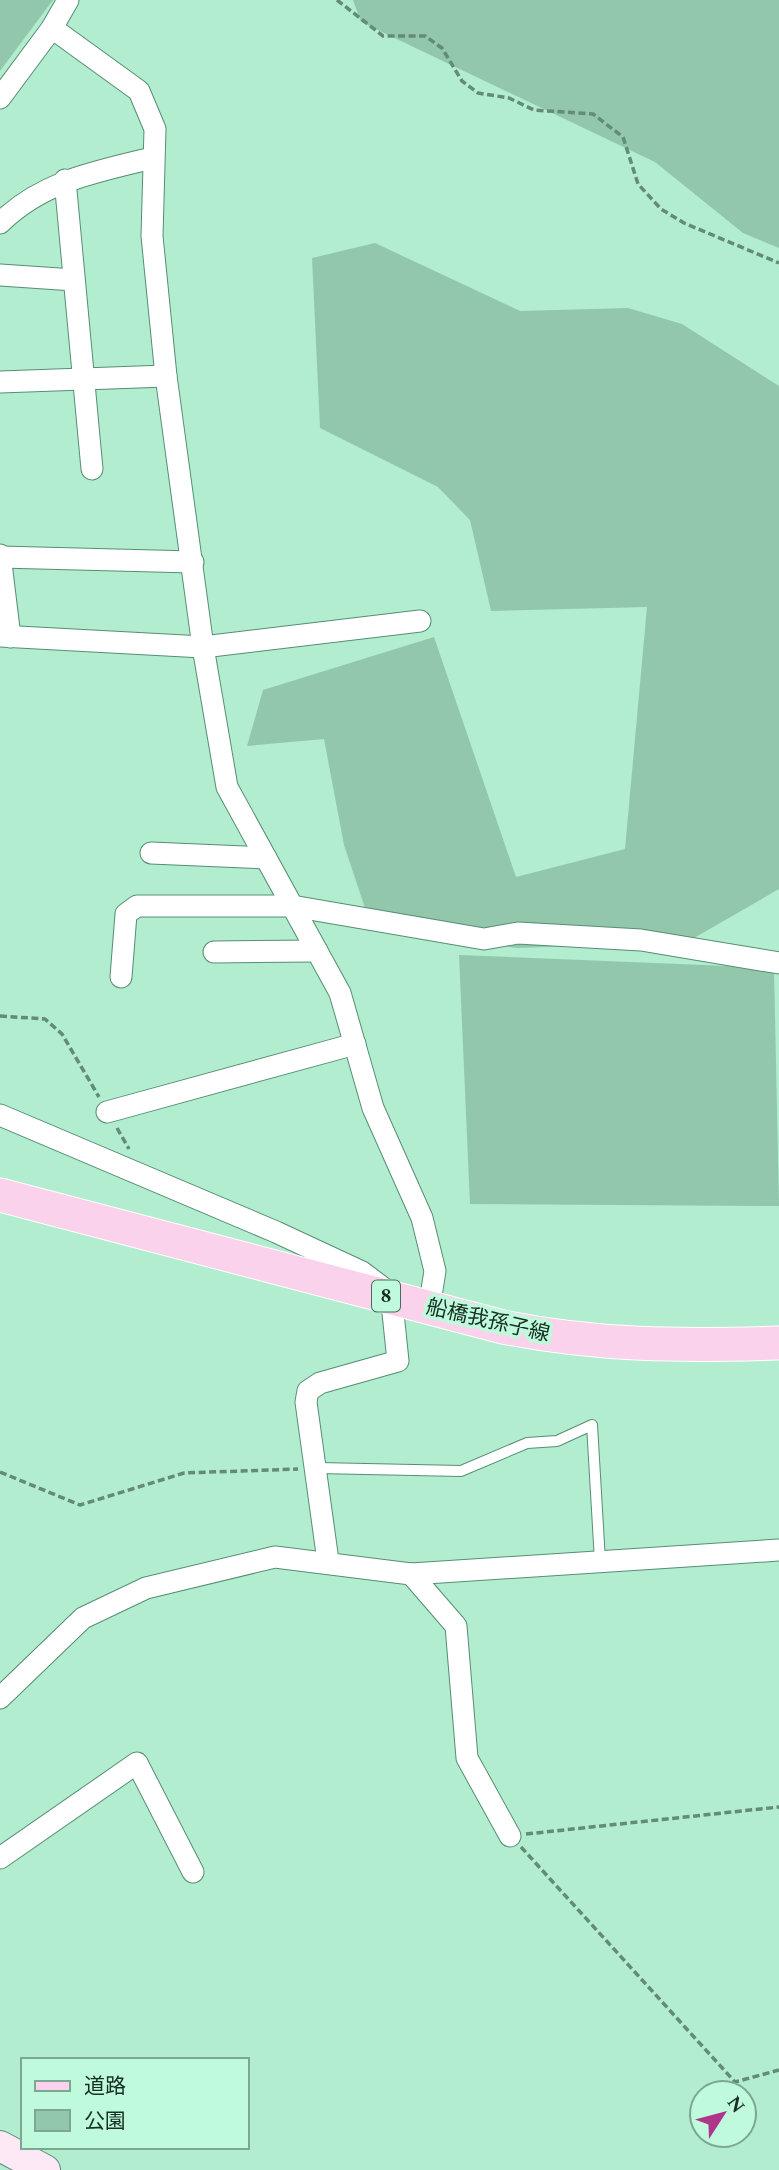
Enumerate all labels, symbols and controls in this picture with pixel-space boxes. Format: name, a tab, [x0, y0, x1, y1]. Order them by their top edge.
road number: 8	[372, 1280, 400, 1312]
street label: 船橋我孫子線	[423, 1291, 553, 1351]
legend	[21, 2058, 248, 2149]
text: 道路	[84, 2071, 126, 2103]
north arrow	[688, 2079, 758, 2149]
text: N	[719, 2090, 752, 2120]
text: 公園	[84, 2106, 126, 2138]

